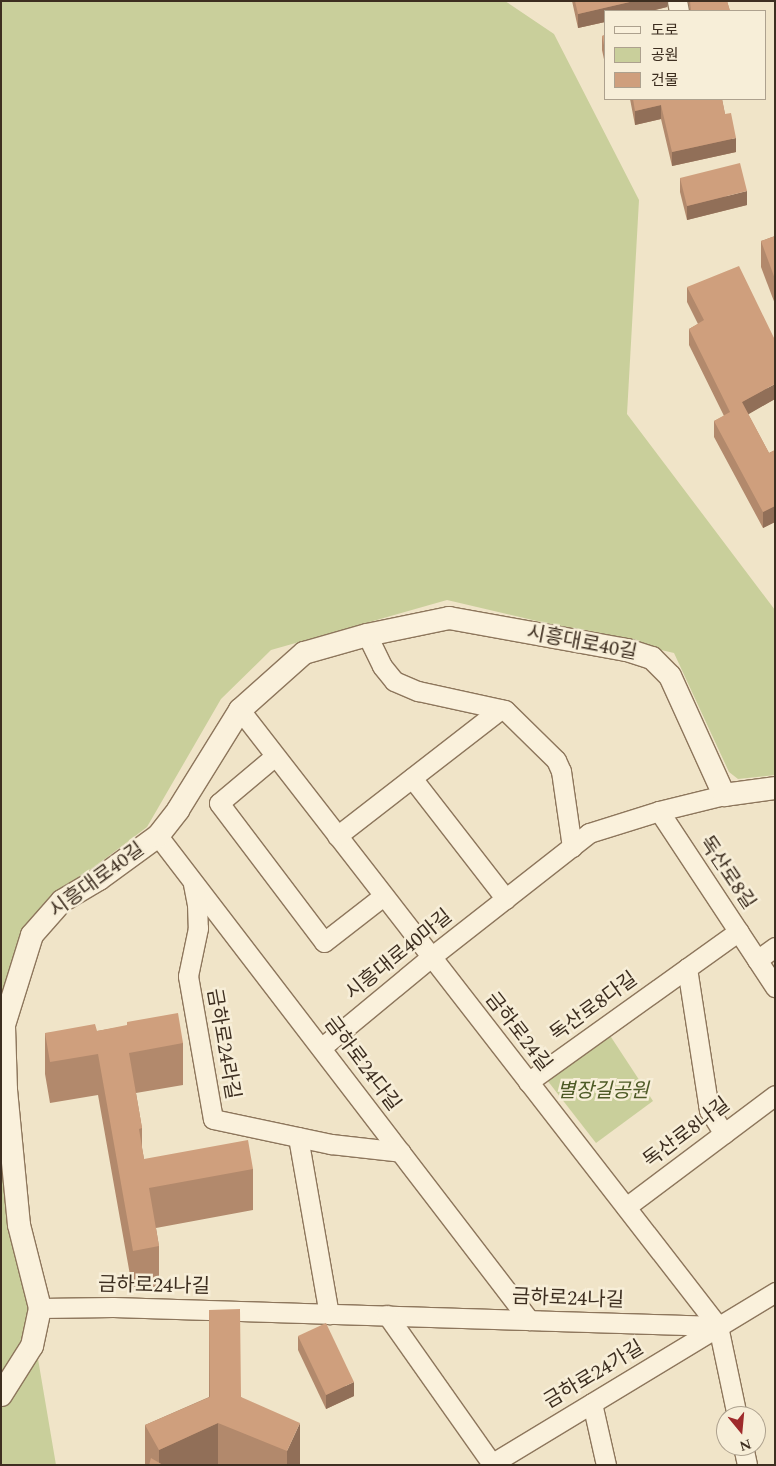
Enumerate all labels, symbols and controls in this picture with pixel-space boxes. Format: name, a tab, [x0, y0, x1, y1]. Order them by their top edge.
legend	[604, 10, 766, 100]
text: 도로	[651, 19, 679, 42]
text: 공원	[651, 44, 679, 67]
text: 건물	[651, 69, 679, 92]
street label: 시흥대로40길	[525, 621, 639, 665]
street label: 독산로8길	[694, 832, 760, 914]
street label: 시흥대로40길	[45, 837, 149, 923]
street label: 시흥대로40마길	[341, 905, 457, 1005]
street label: 독산로8다길	[546, 967, 642, 1047]
street label: 금하로24라길	[201, 987, 245, 1101]
street label: 금하로24길	[480, 988, 556, 1076]
street label: 금하로24다길	[319, 1012, 405, 1116]
park label: 별장길공원	[557, 1079, 649, 1103]
street label: 독산로8나길	[639, 1093, 735, 1173]
street label: 금하로24나길	[98, 1273, 210, 1299]
street label: 금하로24나길	[512, 1285, 624, 1313]
street label: 금하로24가길	[540, 1336, 648, 1414]
north arrow	[716, 1406, 766, 1456]
text: N	[737, 1433, 754, 1457]

